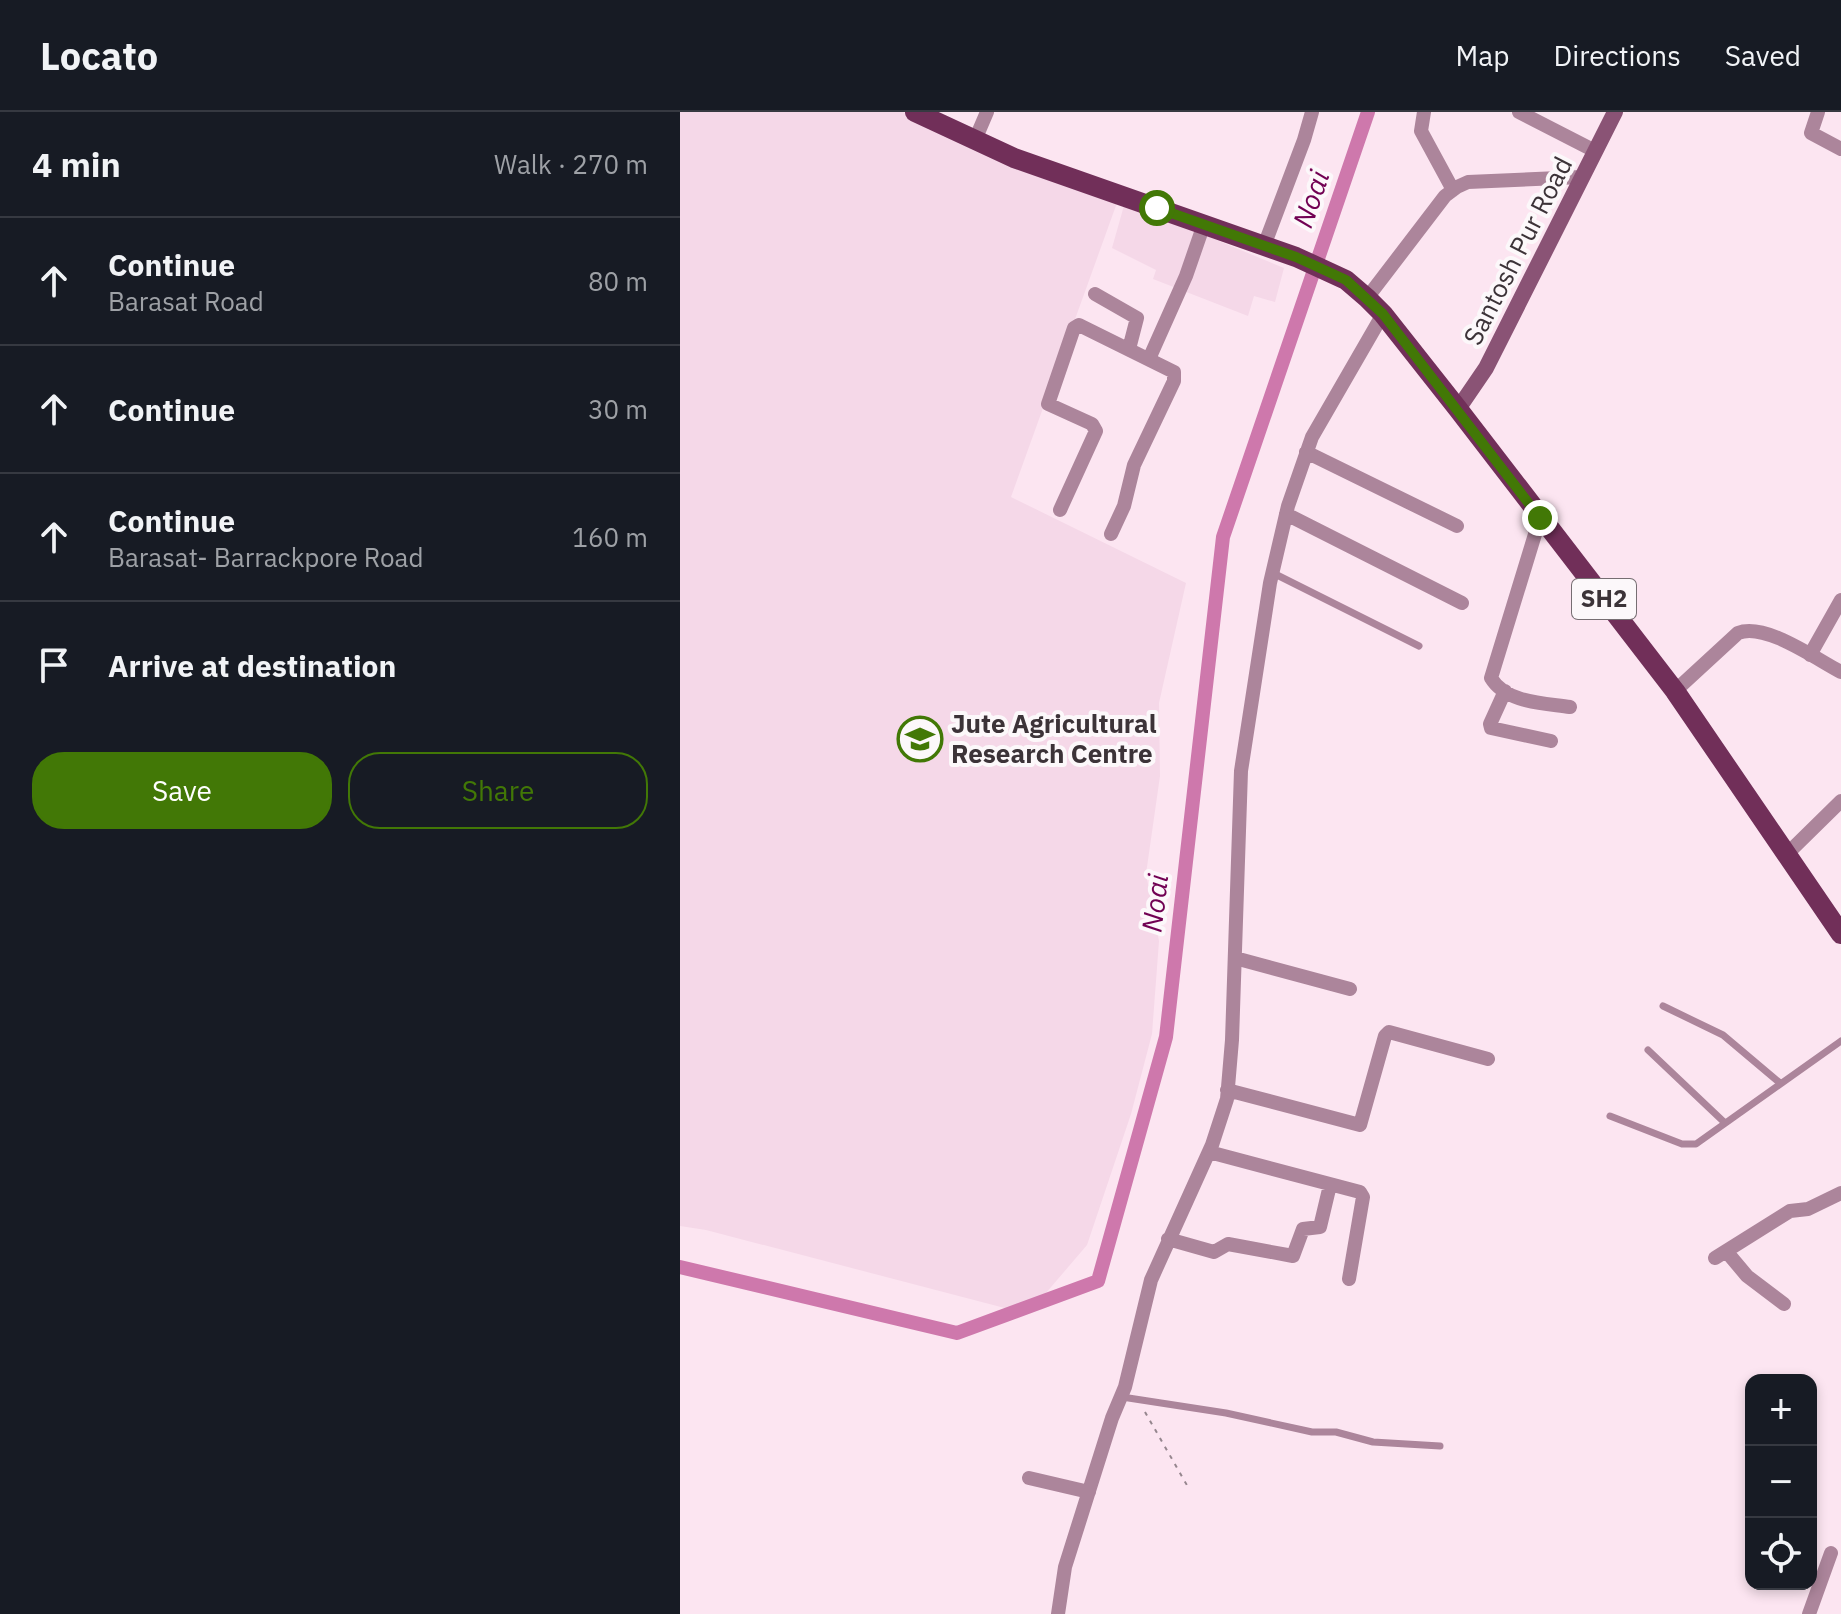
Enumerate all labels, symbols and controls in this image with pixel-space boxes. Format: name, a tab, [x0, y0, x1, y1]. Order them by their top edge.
text: Locato	[40, 31, 158, 80]
text: Map	[1455, 37, 1509, 74]
text: Directions	[1553, 37, 1681, 74]
text: Saved	[1725, 37, 1801, 74]
text: 4 min	[32, 142, 121, 186]
text: Walk · 270 m	[494, 147, 648, 181]
street label: Santosh Pur Road	[1455, 151, 1579, 350]
water label: Noai	[1284, 165, 1338, 232]
route start	[1139, 190, 1175, 226]
text: Continue	[108, 245, 235, 284]
icon: ahead	[32, 259, 76, 303]
text: 80 m	[588, 264, 648, 298]
text: Barasat Road	[108, 284, 264, 318]
icon: ahead	[32, 387, 76, 431]
text: Continue	[108, 390, 235, 429]
text: 30 m	[588, 392, 648, 426]
route end	[1522, 500, 1558, 536]
text: Continue	[108, 501, 235, 540]
icon: ahead	[32, 515, 76, 559]
text: 160 m	[572, 520, 648, 554]
text: Barasat- Barrackpore Road	[108, 540, 424, 574]
road number: SH2	[1572, 579, 1636, 619]
icon: arrive	[32, 643, 76, 687]
text: Arrive at destination	[108, 646, 396, 685]
place label: Jute Agricultural Research Centre	[951, 706, 1157, 770]
school or university icon: Jute Agricultural Research Centre	[896, 715, 944, 763]
button: Save	[32, 752, 332, 829]
button: Share	[348, 752, 648, 829]
water label: Noai	[1133, 871, 1176, 934]
map controls	[1745, 1374, 1817, 1590]
button: +	[1745, 1374, 1817, 1446]
button: −	[1745, 1446, 1817, 1518]
button: locate	[1745, 1518, 1817, 1590]

